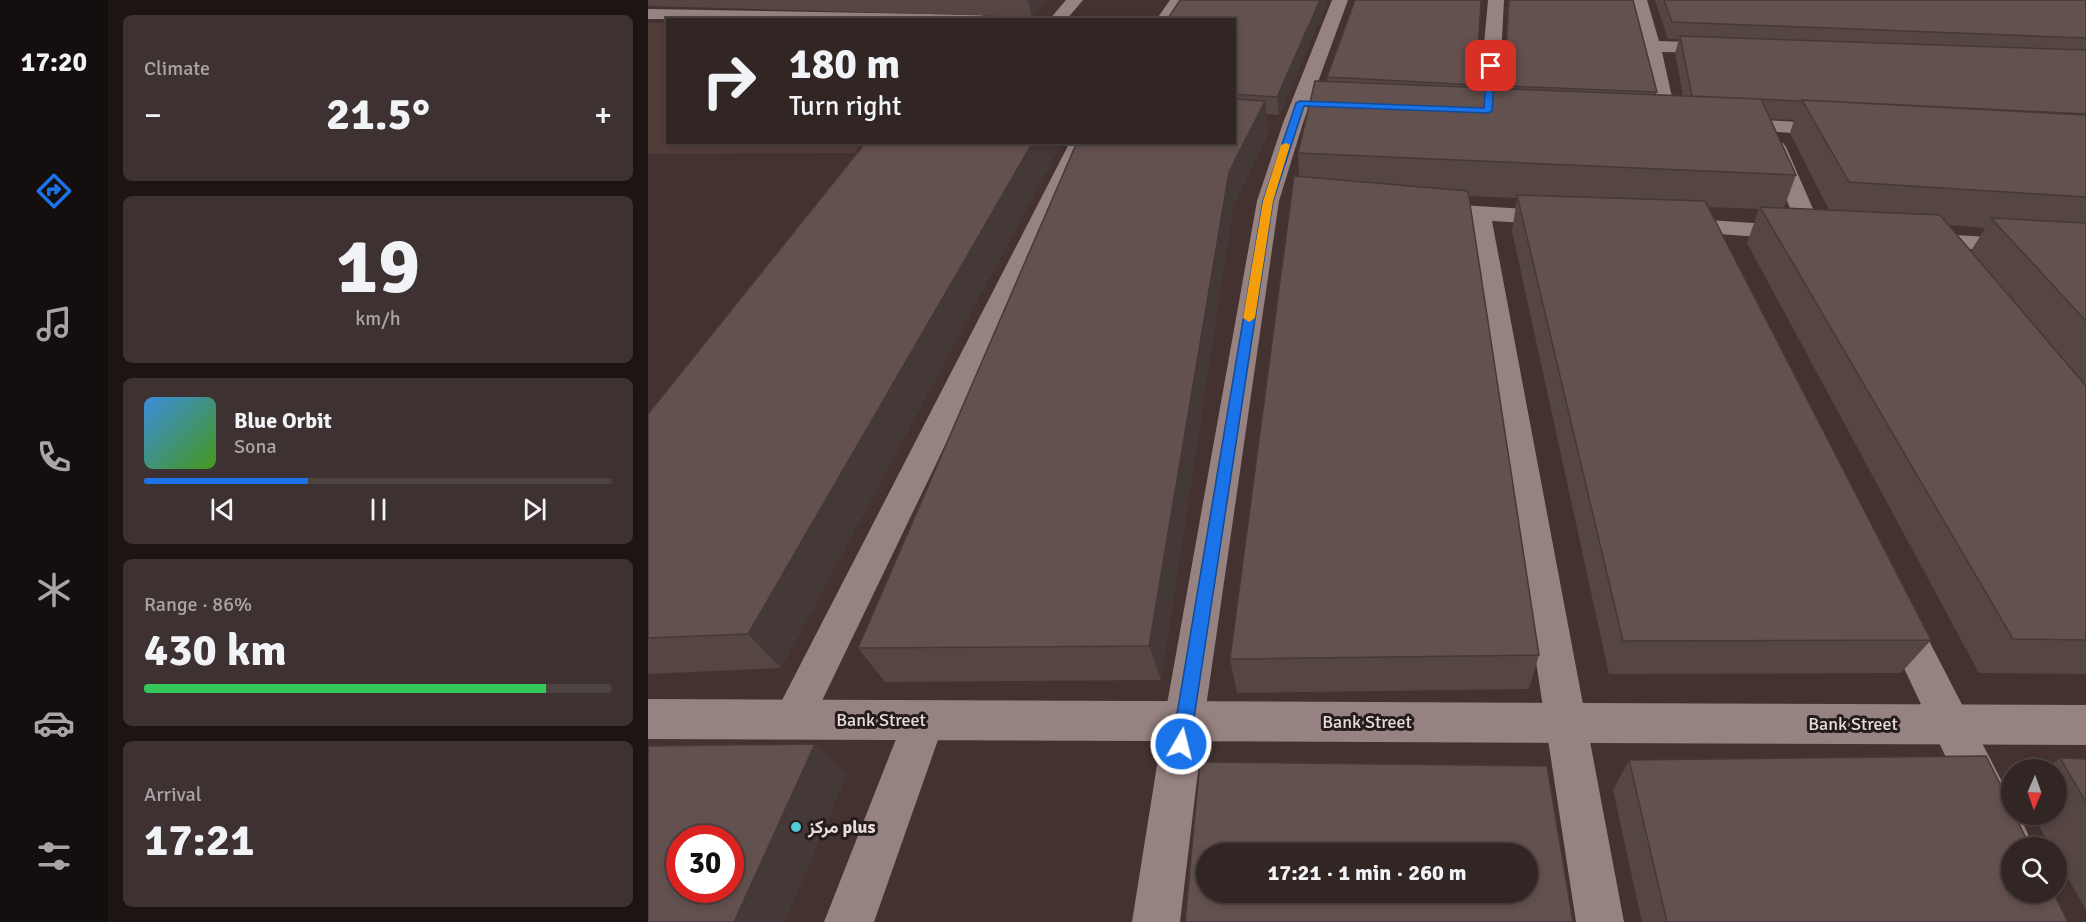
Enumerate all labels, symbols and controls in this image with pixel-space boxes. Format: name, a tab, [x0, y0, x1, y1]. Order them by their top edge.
text: 180 m	[789, 39, 900, 90]
pin	[1465, 40, 1516, 91]
icon: right	[690, 42, 768, 120]
text: 17:20	[21, 46, 87, 79]
icon: arrive	[1474, 49, 1507, 82]
text: Climate	[144, 56, 210, 81]
text: 21.5°	[326, 87, 430, 142]
text: Turn right	[789, 90, 902, 123]
text: −	[144, 95, 162, 136]
text: +	[594, 95, 612, 136]
icon: directions	[33, 170, 75, 212]
text: 19	[336, 219, 420, 315]
icon: music	[33, 303, 75, 345]
text: km/h	[355, 306, 401, 331]
text: Blue Orbit	[234, 407, 332, 434]
text: Sona	[234, 434, 277, 459]
icon: phone	[33, 436, 75, 478]
icon: previous	[206, 493, 239, 526]
icon: pause	[362, 493, 395, 526]
icon: next	[518, 493, 551, 526]
icon: climate	[33, 569, 75, 611]
text: Range · 86%	[144, 592, 252, 617]
text: 430 km	[144, 623, 287, 678]
icon: car	[33, 702, 75, 744]
street label: Bank Street	[836, 709, 926, 731]
street label: Bank Street	[1322, 711, 1412, 733]
position arrow	[1149, 712, 1213, 776]
street label: Bank Street	[1808, 713, 1898, 735]
north arrow	[2001, 759, 2067, 825]
map controls	[2001, 759, 2067, 903]
text: Arrival	[144, 782, 202, 807]
text: 17:21	[144, 813, 254, 868]
place label: مركز plus	[807, 816, 875, 838]
marker: مركز plus	[789, 820, 803, 834]
speed limit sign: 30	[666, 825, 744, 903]
icon: filters	[33, 835, 75, 877]
button: search	[2001, 837, 2067, 903]
text: 17:21 · 1 min · 260 m	[1267, 859, 1467, 886]

